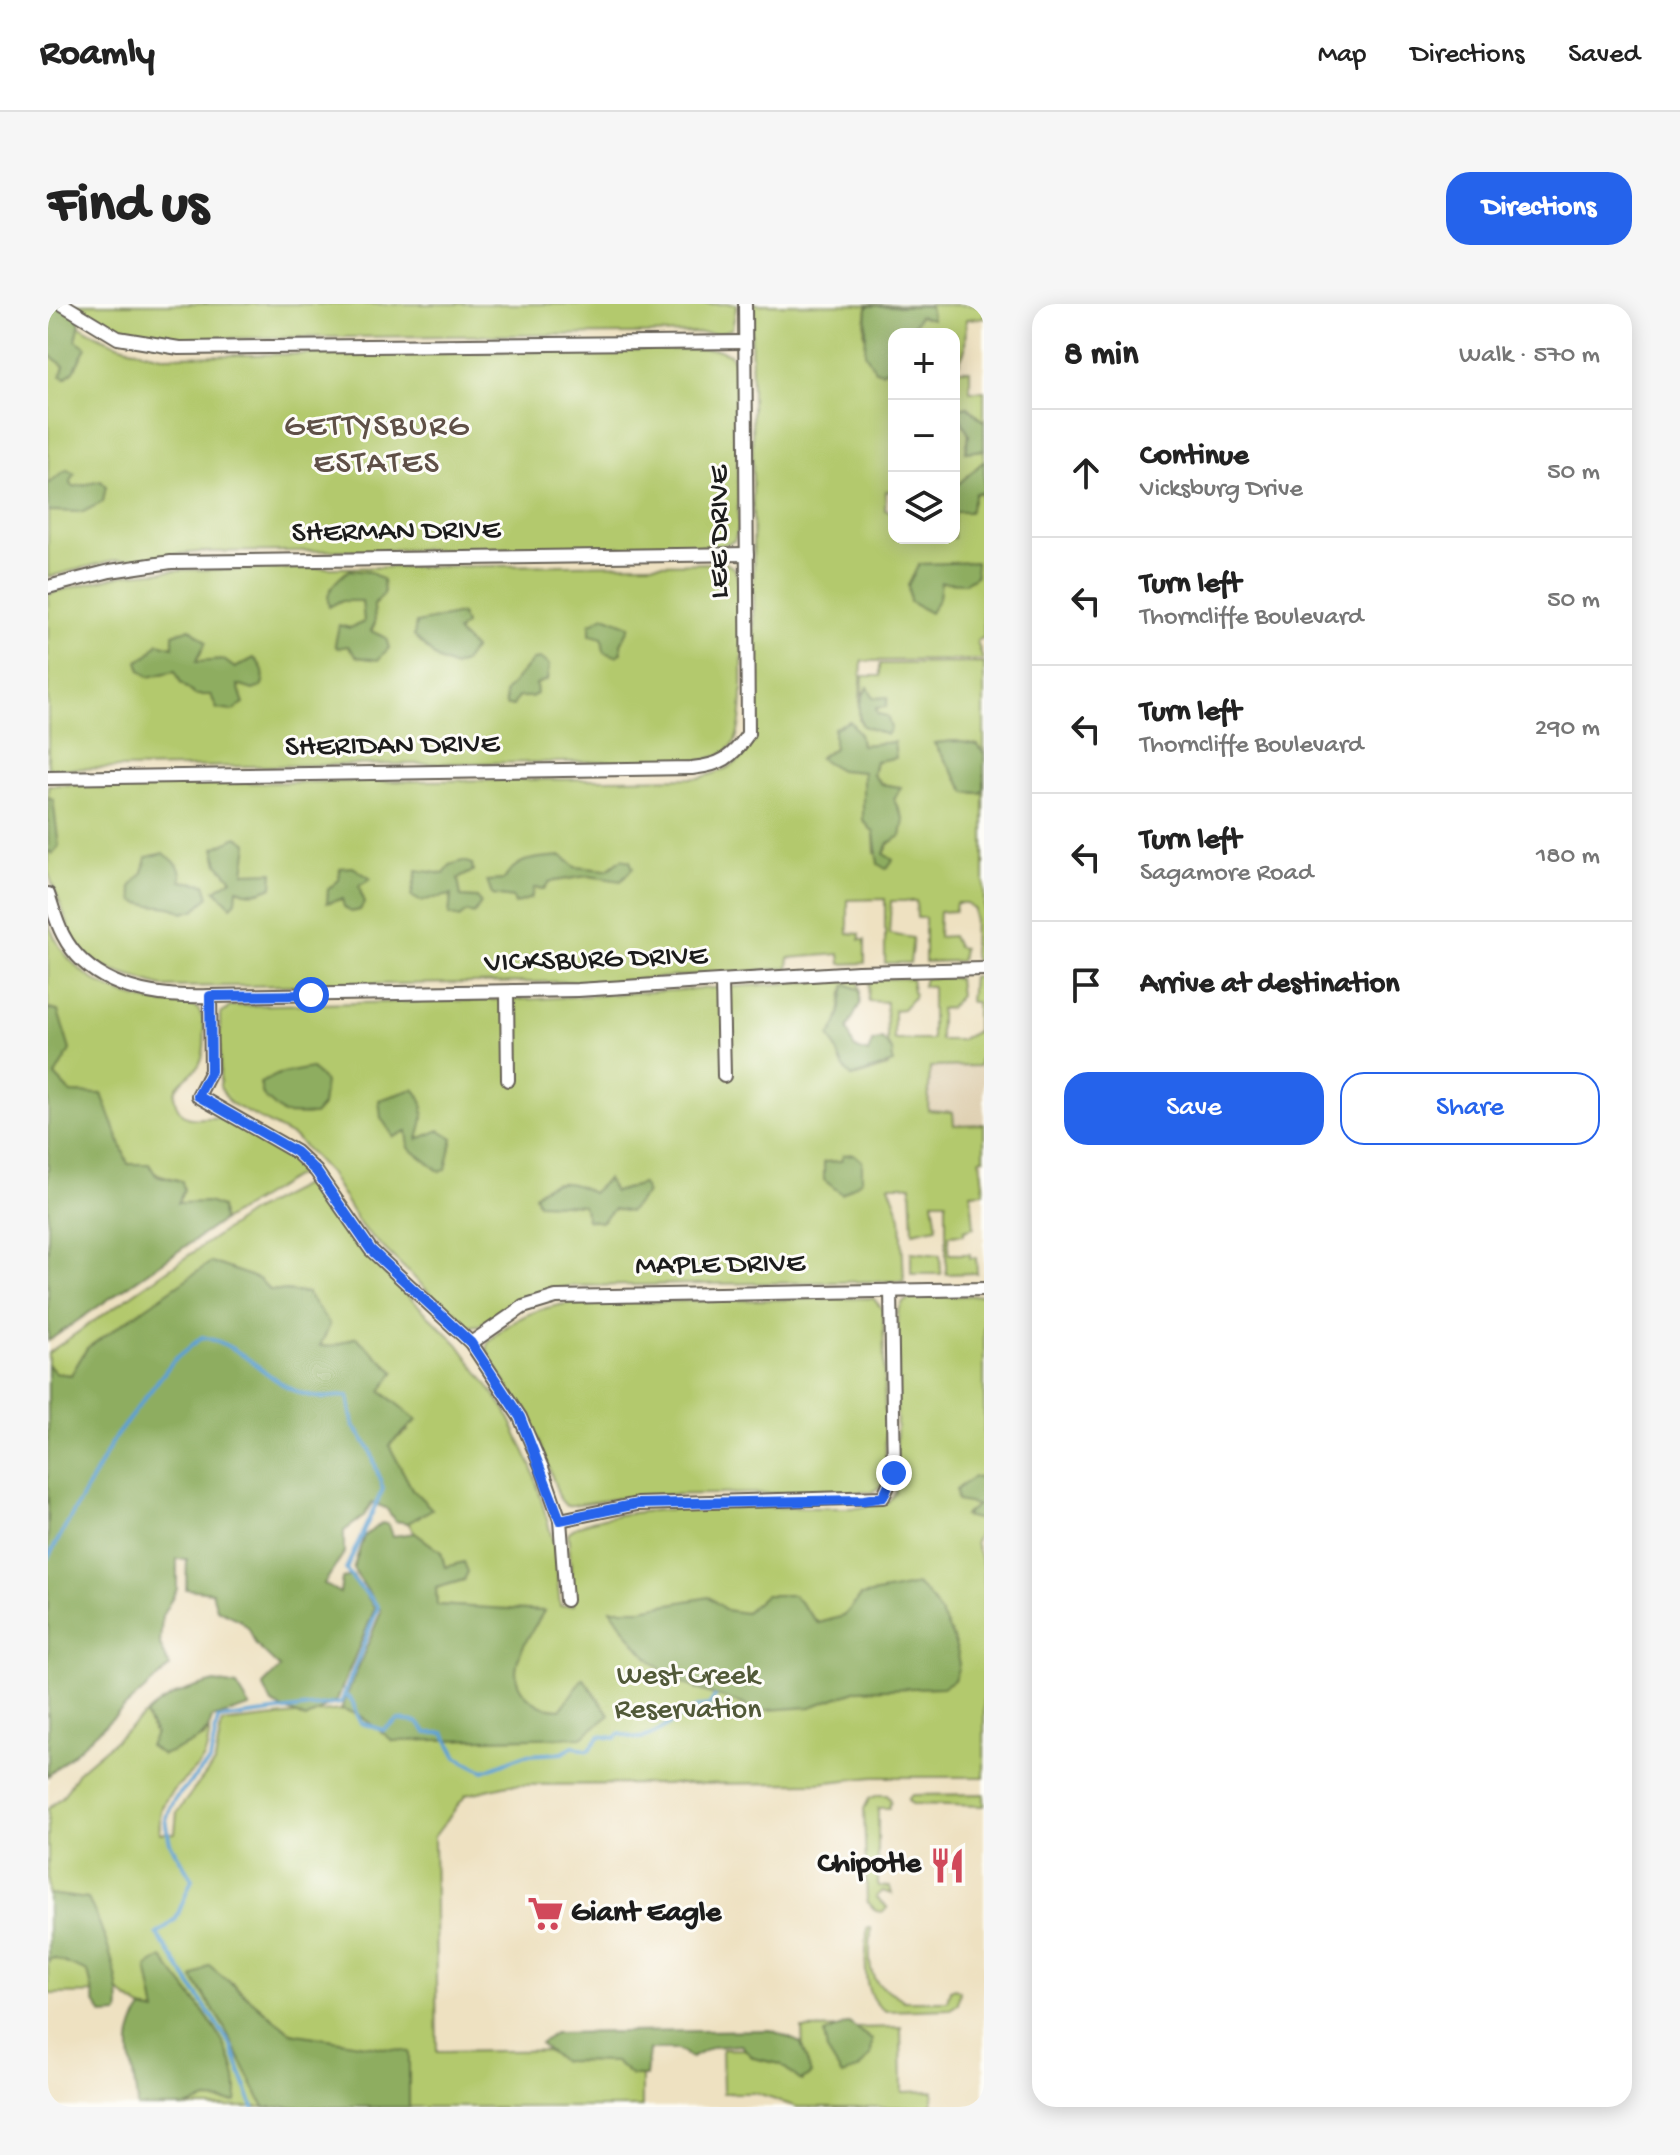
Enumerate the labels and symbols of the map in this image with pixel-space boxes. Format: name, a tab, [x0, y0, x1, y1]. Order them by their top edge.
district label: GETTYSBURG ESTATES	[284, 409, 470, 484]
street label: LEE DRIVE	[704, 464, 739, 599]
street label: SHERMAN DRIVE	[291, 514, 502, 552]
street label: SHERIDAN DRIVE	[284, 728, 501, 766]
street label: VICKSBURG DRIVE	[483, 940, 709, 982]
route start	[293, 977, 329, 1013]
street label: MAPLE DRIVE	[635, 1247, 806, 1285]
route end	[876, 1455, 912, 1491]
park label: West Creek Reservation	[615, 1660, 762, 1729]
restaurant icon: Chipotle	[928, 1846, 966, 1884]
place label: Chipotle	[817, 1848, 923, 1883]
supermarket icon: Giant Eagle	[526, 1895, 564, 1933]
place label: Giant Eagle	[571, 1897, 723, 1932]

